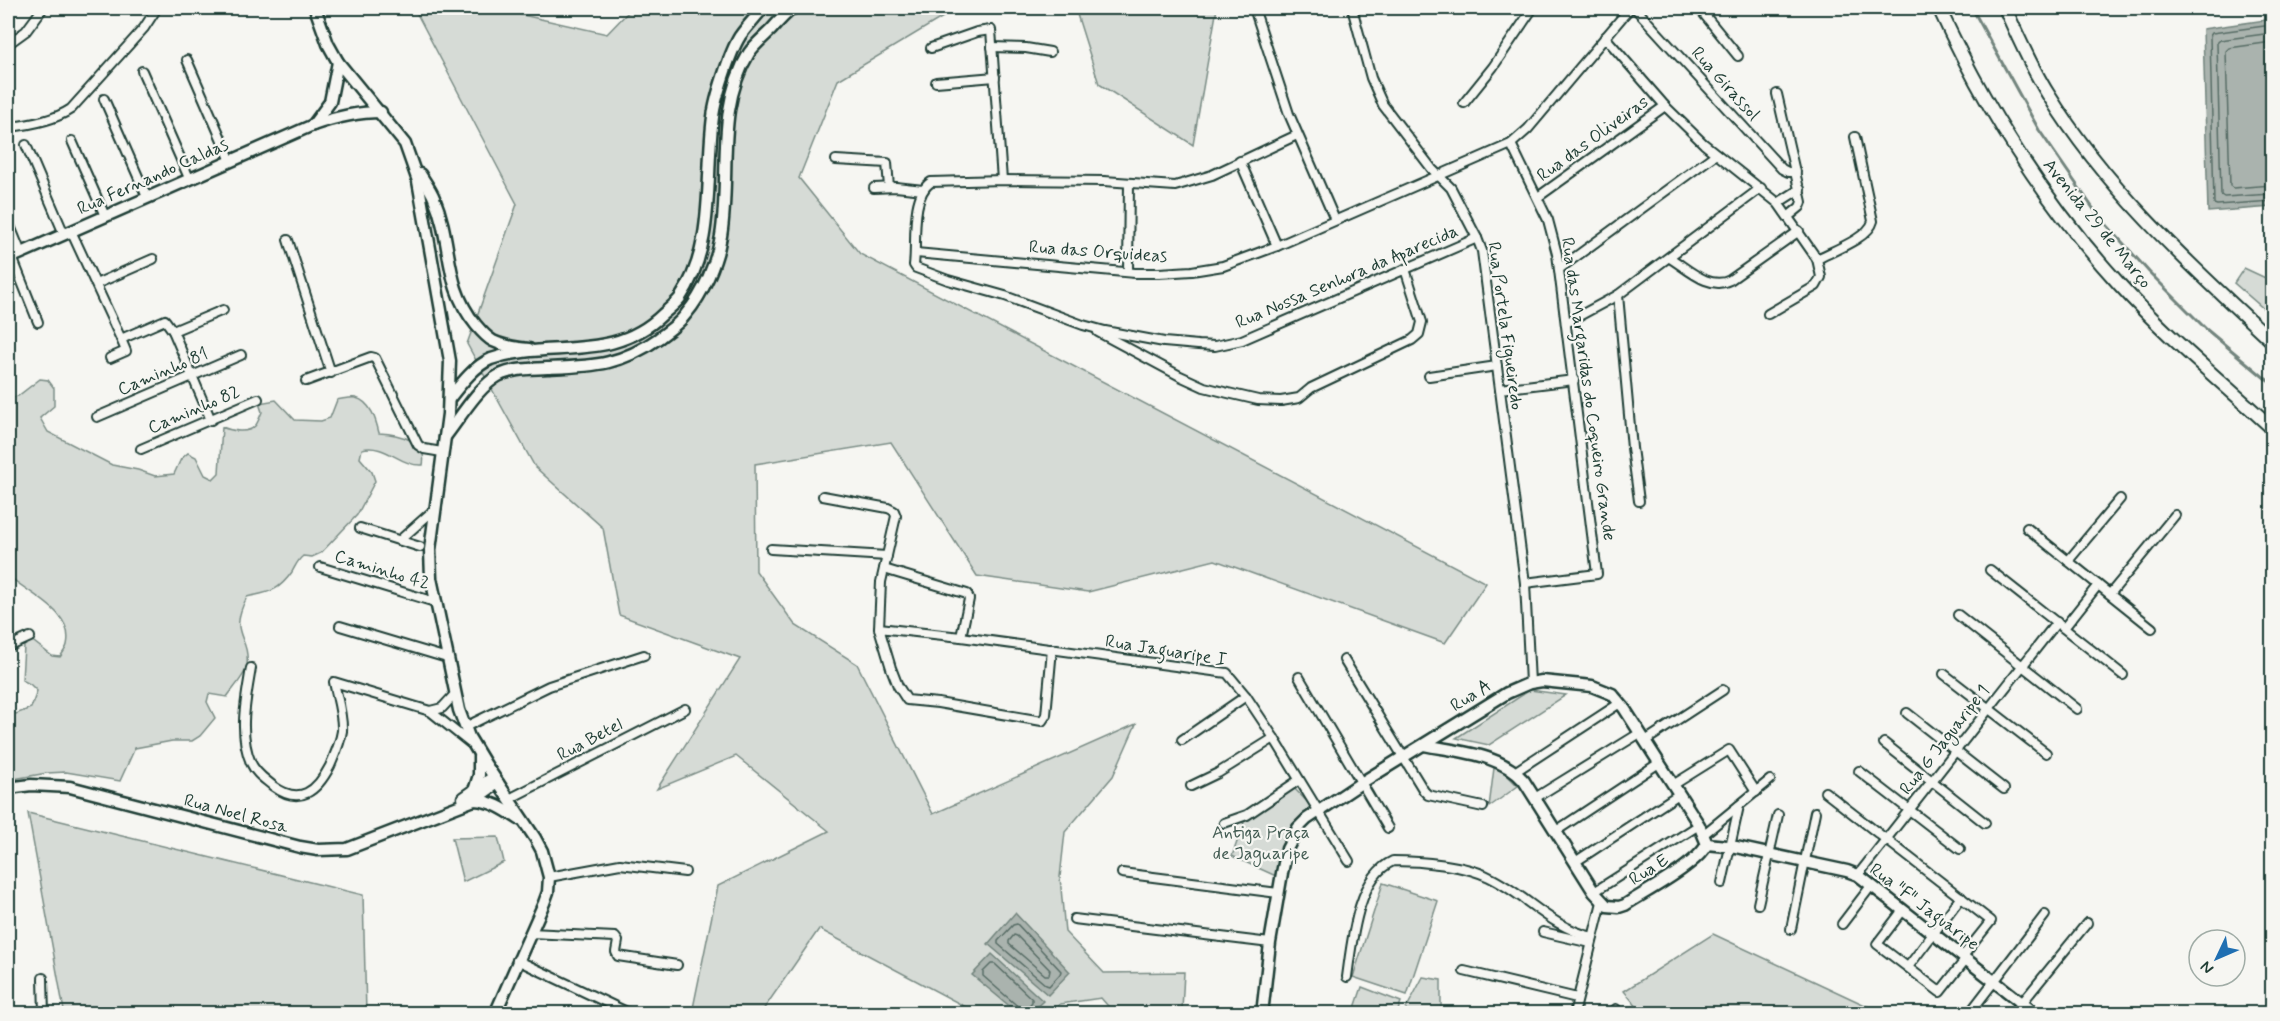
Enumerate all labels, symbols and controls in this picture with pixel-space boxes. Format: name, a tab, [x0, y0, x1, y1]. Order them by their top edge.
street label: Rua Girassol	[1685, 42, 1765, 126]
street label: Rua das Oliveiras	[1532, 90, 1654, 188]
street label: Rua Fernando Caldas	[74, 133, 232, 221]
street label: Avenida 29 de Março	[2037, 154, 2157, 294]
street label: Rua Nossa Senhora da Aparecida	[1232, 219, 1462, 336]
street label: Rua das Orquideas	[1028, 235, 1168, 269]
street label: Rua das Margaridas do Coqueiro Grande	[1553, 236, 1621, 542]
street label: Rua Portela Figueiredo	[1480, 240, 1529, 412]
street label: Caminho 81	[114, 342, 212, 402]
street label: Caminho 82	[144, 380, 244, 440]
street label: Caminho 42	[332, 544, 432, 596]
street label: Rua Jaguaripe I	[1103, 630, 1229, 674]
street label: Rua A	[1446, 674, 1496, 718]
street label: Rua G Jaguaripe 1	[1894, 680, 1996, 801]
street label: Rua Betel	[553, 713, 627, 767]
street label: Rua Noel Rosa	[181, 789, 291, 840]
park label: Antiga Praça de Jaguaripe	[1212, 821, 1310, 867]
street label: Rua E	[1625, 848, 1673, 892]
street label: Rua "F" Jaguaripe	[1863, 858, 1984, 958]
north arrow	[2187, 928, 2247, 988]
text: N	[2196, 956, 2219, 979]

